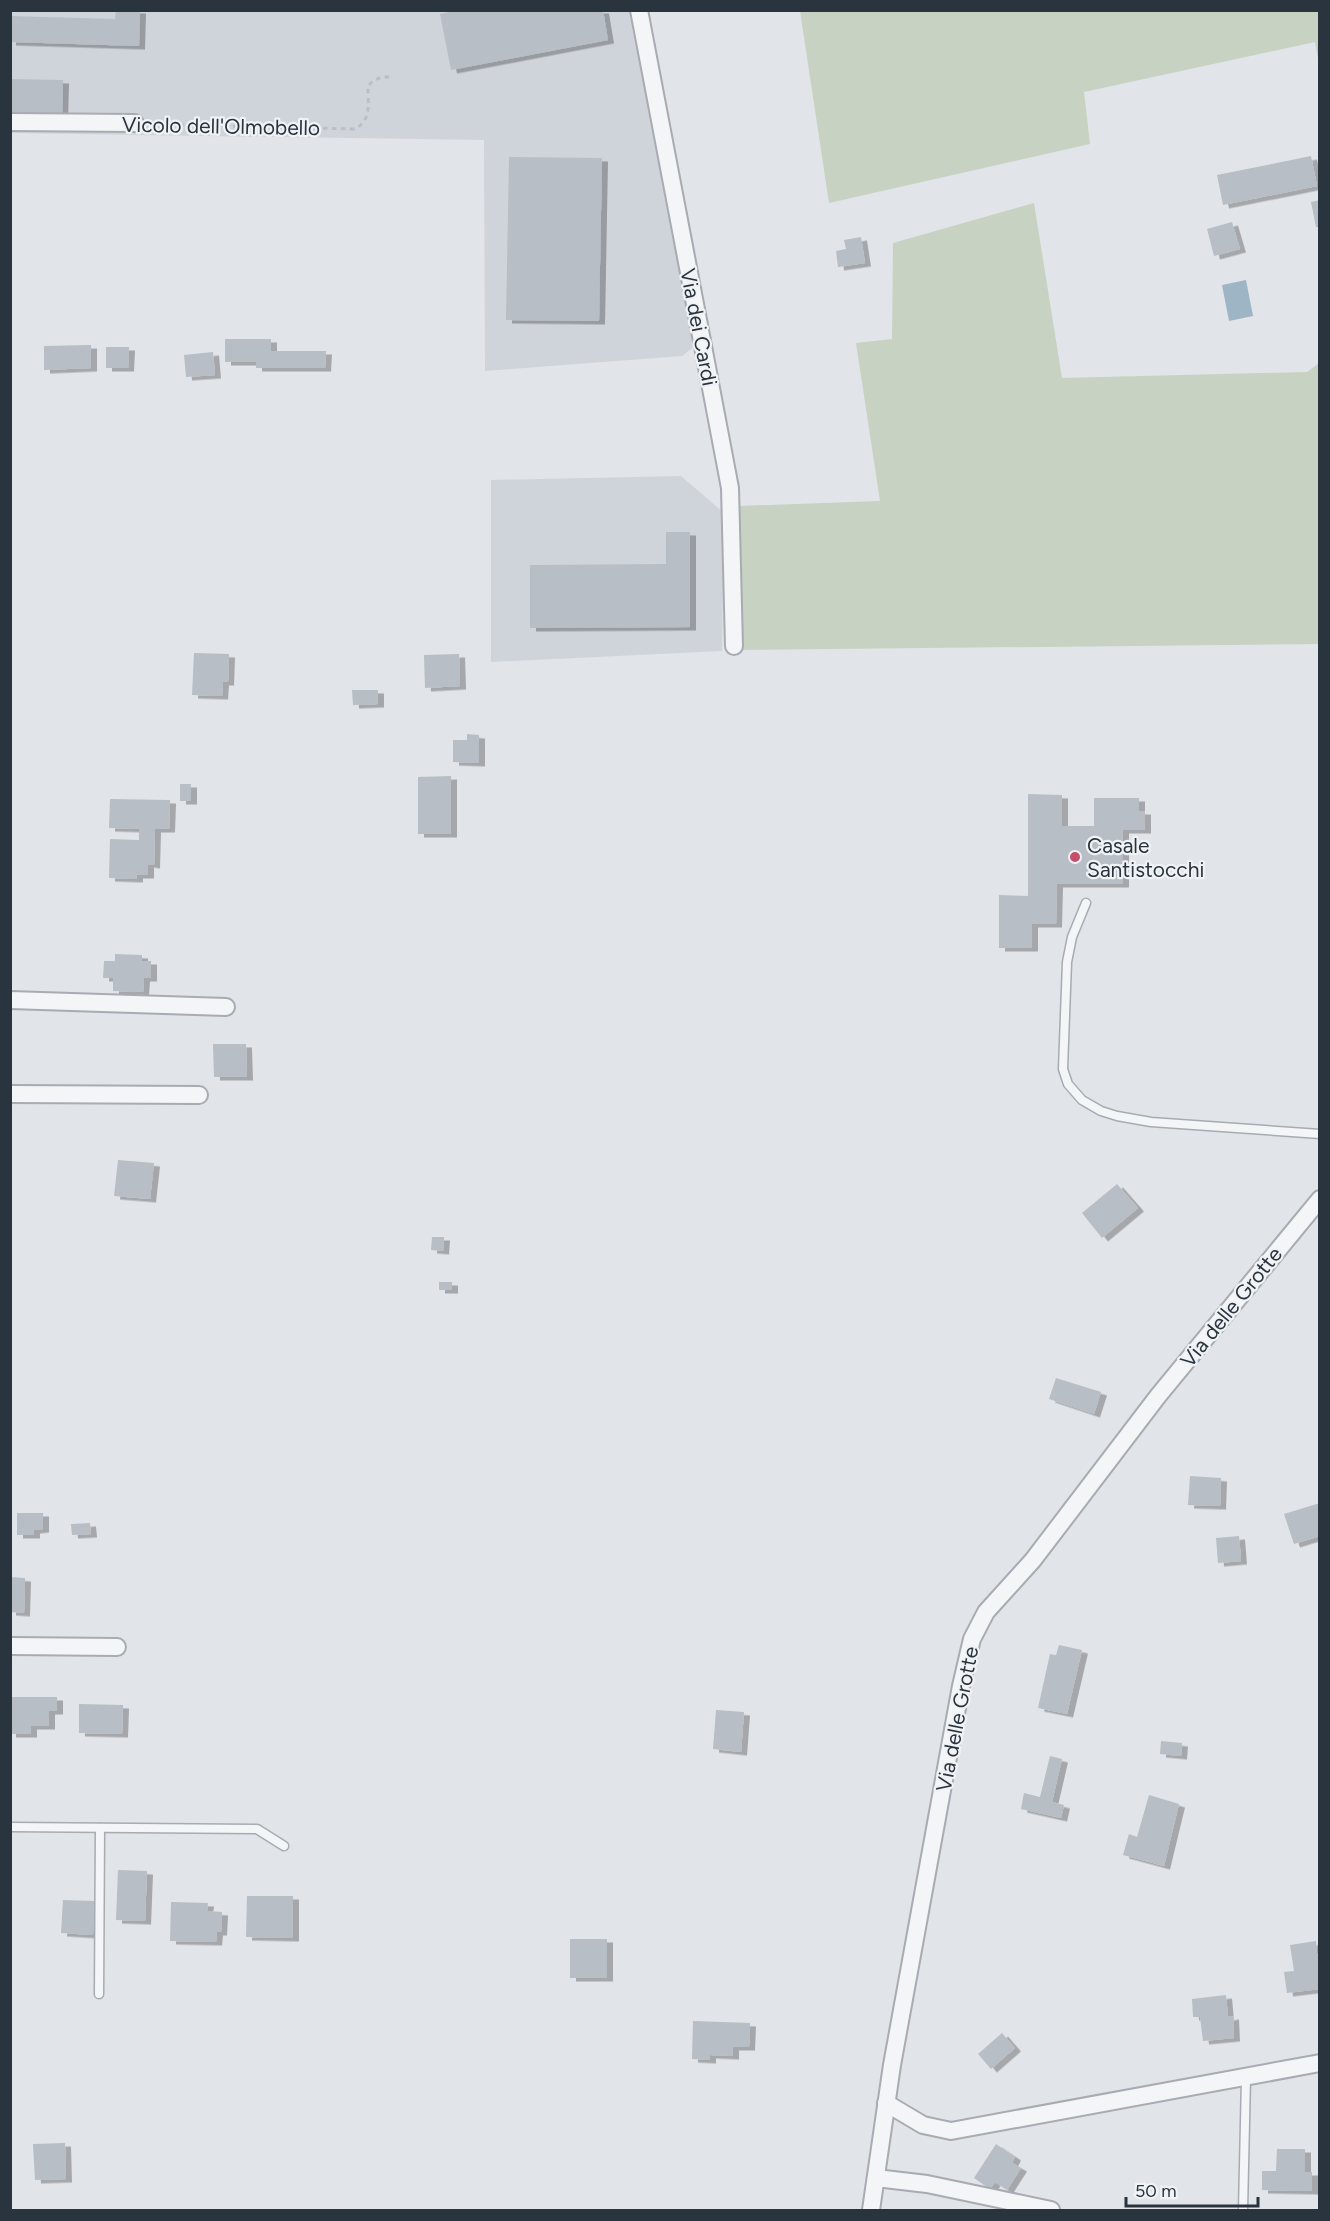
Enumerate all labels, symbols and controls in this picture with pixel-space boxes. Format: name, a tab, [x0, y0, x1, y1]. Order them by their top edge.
street label: Vicolo dell'Olmobello	[122, 112, 320, 140]
street label: Via dei Cardi	[675, 266, 723, 388]
place label: Casale Santistocchi	[1087, 833, 1204, 882]
marker: Casale Santistocchi	[1068, 850, 1082, 864]
street label: Via delle Grotte	[1175, 1242, 1287, 1372]
street label: Via delle Grotte	[931, 1644, 983, 1794]
scale bar	[1126, 2170, 1258, 2208]
text: 50 m	[1135, 2180, 1177, 2202]

